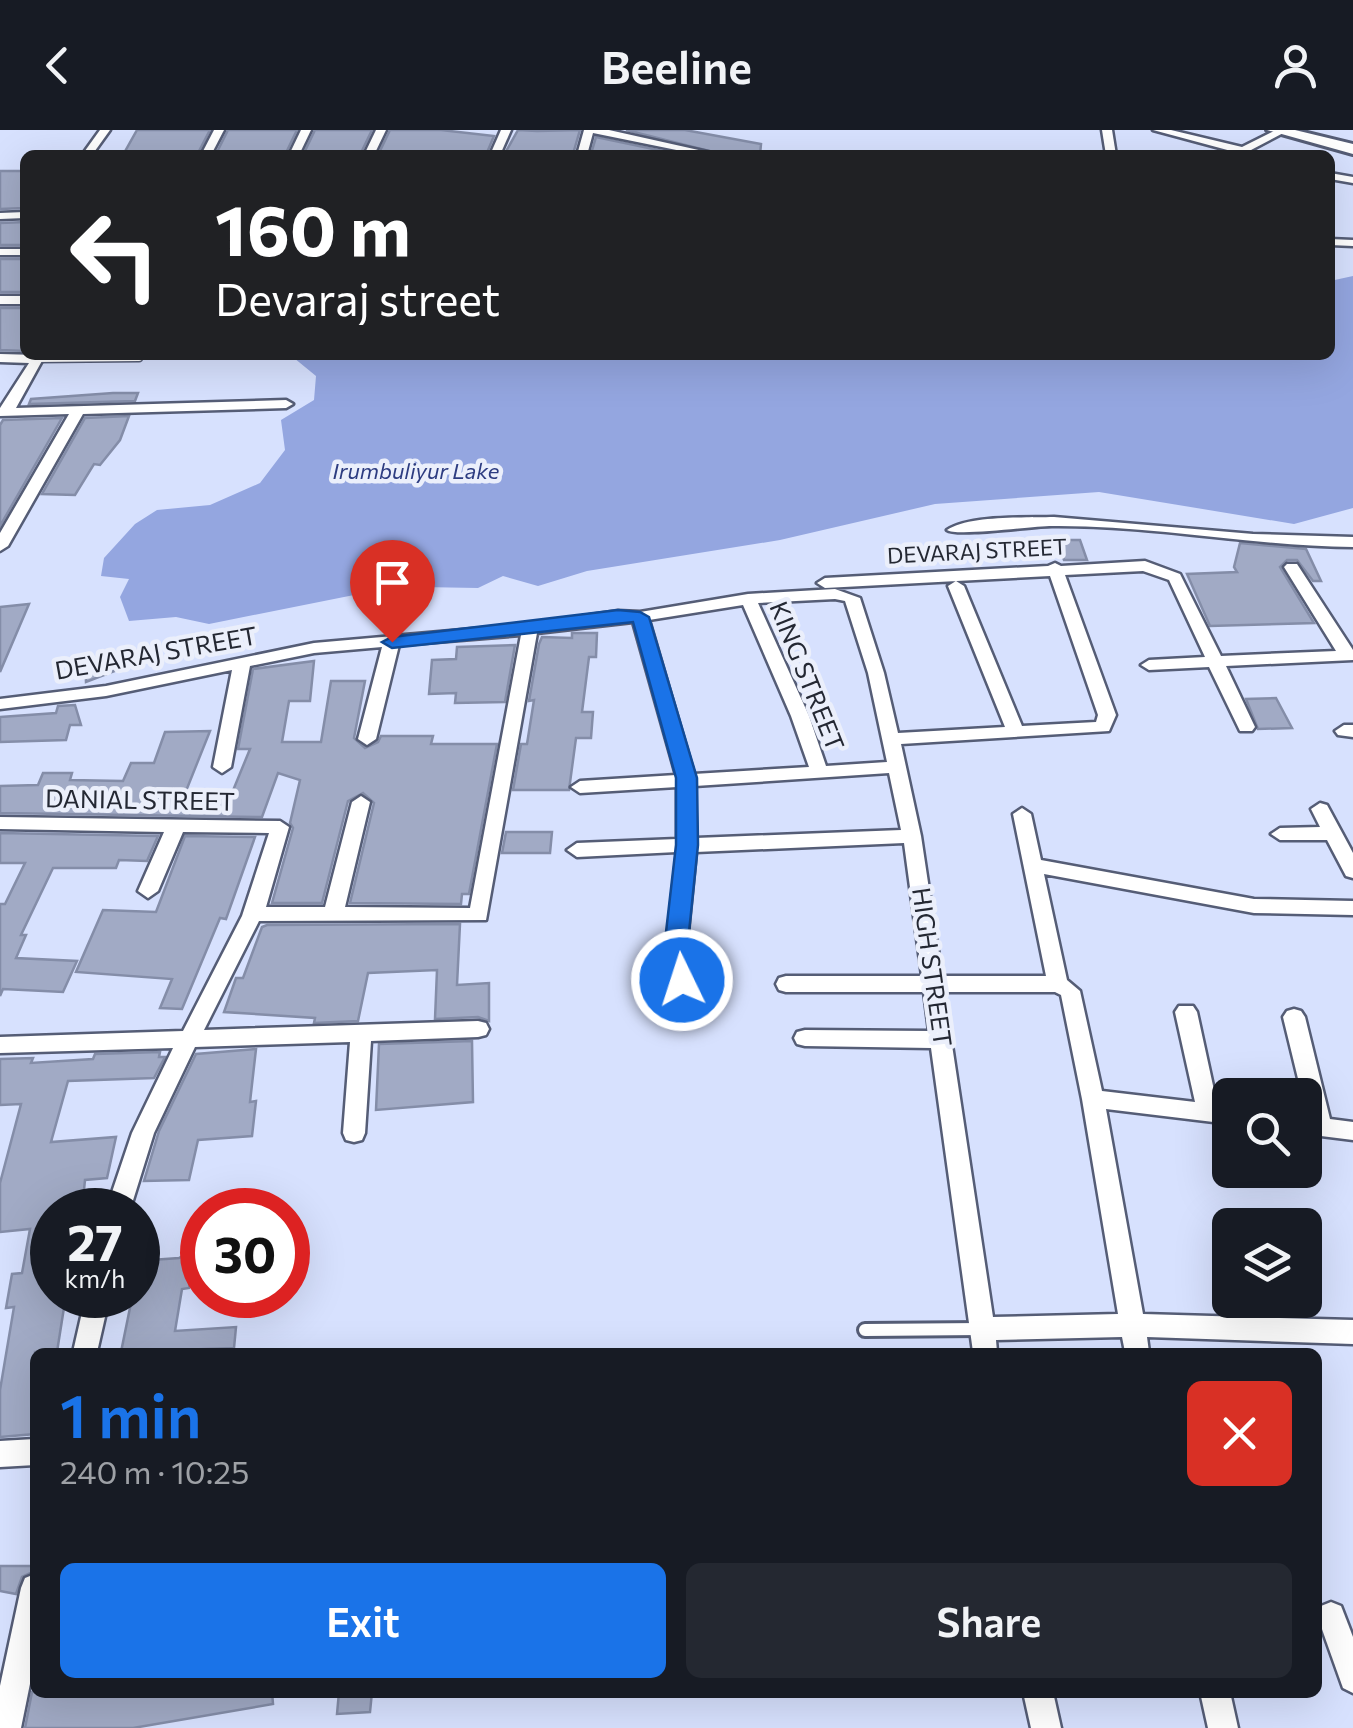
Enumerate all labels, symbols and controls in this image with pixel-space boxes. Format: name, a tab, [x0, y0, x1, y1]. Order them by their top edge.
icon: back	[30, 38, 85, 93]
text: Beeline	[601, 38, 752, 93]
icon: person	[1268, 38, 1323, 93]
text: 160 m	[215, 185, 411, 270]
icon: left	[50, 190, 180, 320]
text: Devaraj street	[215, 270, 500, 325]
water label: Irumbuliyur Lake	[333, 457, 500, 484]
street label: DEVARAJ STREET	[886, 532, 1068, 569]
pin	[350, 540, 435, 643]
icon: arrive	[365, 555, 420, 610]
street label: KING STREET	[764, 597, 852, 755]
street label: DEVARAJ STREET	[52, 619, 259, 685]
street label: DANIAL STREET	[45, 782, 235, 816]
street label: HIGH STREET	[907, 885, 959, 1048]
position arrow	[630, 928, 734, 1032]
map controls	[1212, 1078, 1322, 1318]
button: search	[1212, 1078, 1322, 1188]
speed limit sign: 30	[180, 1188, 310, 1318]
button: layers	[1212, 1208, 1322, 1318]
text: 27	[67, 1210, 123, 1271]
text: km/h	[65, 1263, 125, 1293]
text: 1 min	[60, 1377, 201, 1450]
button: close	[1187, 1381, 1292, 1486]
text: 240 m · 10:25	[60, 1451, 249, 1491]
button: Exit	[60, 1563, 666, 1678]
button: Share	[686, 1563, 1292, 1678]

